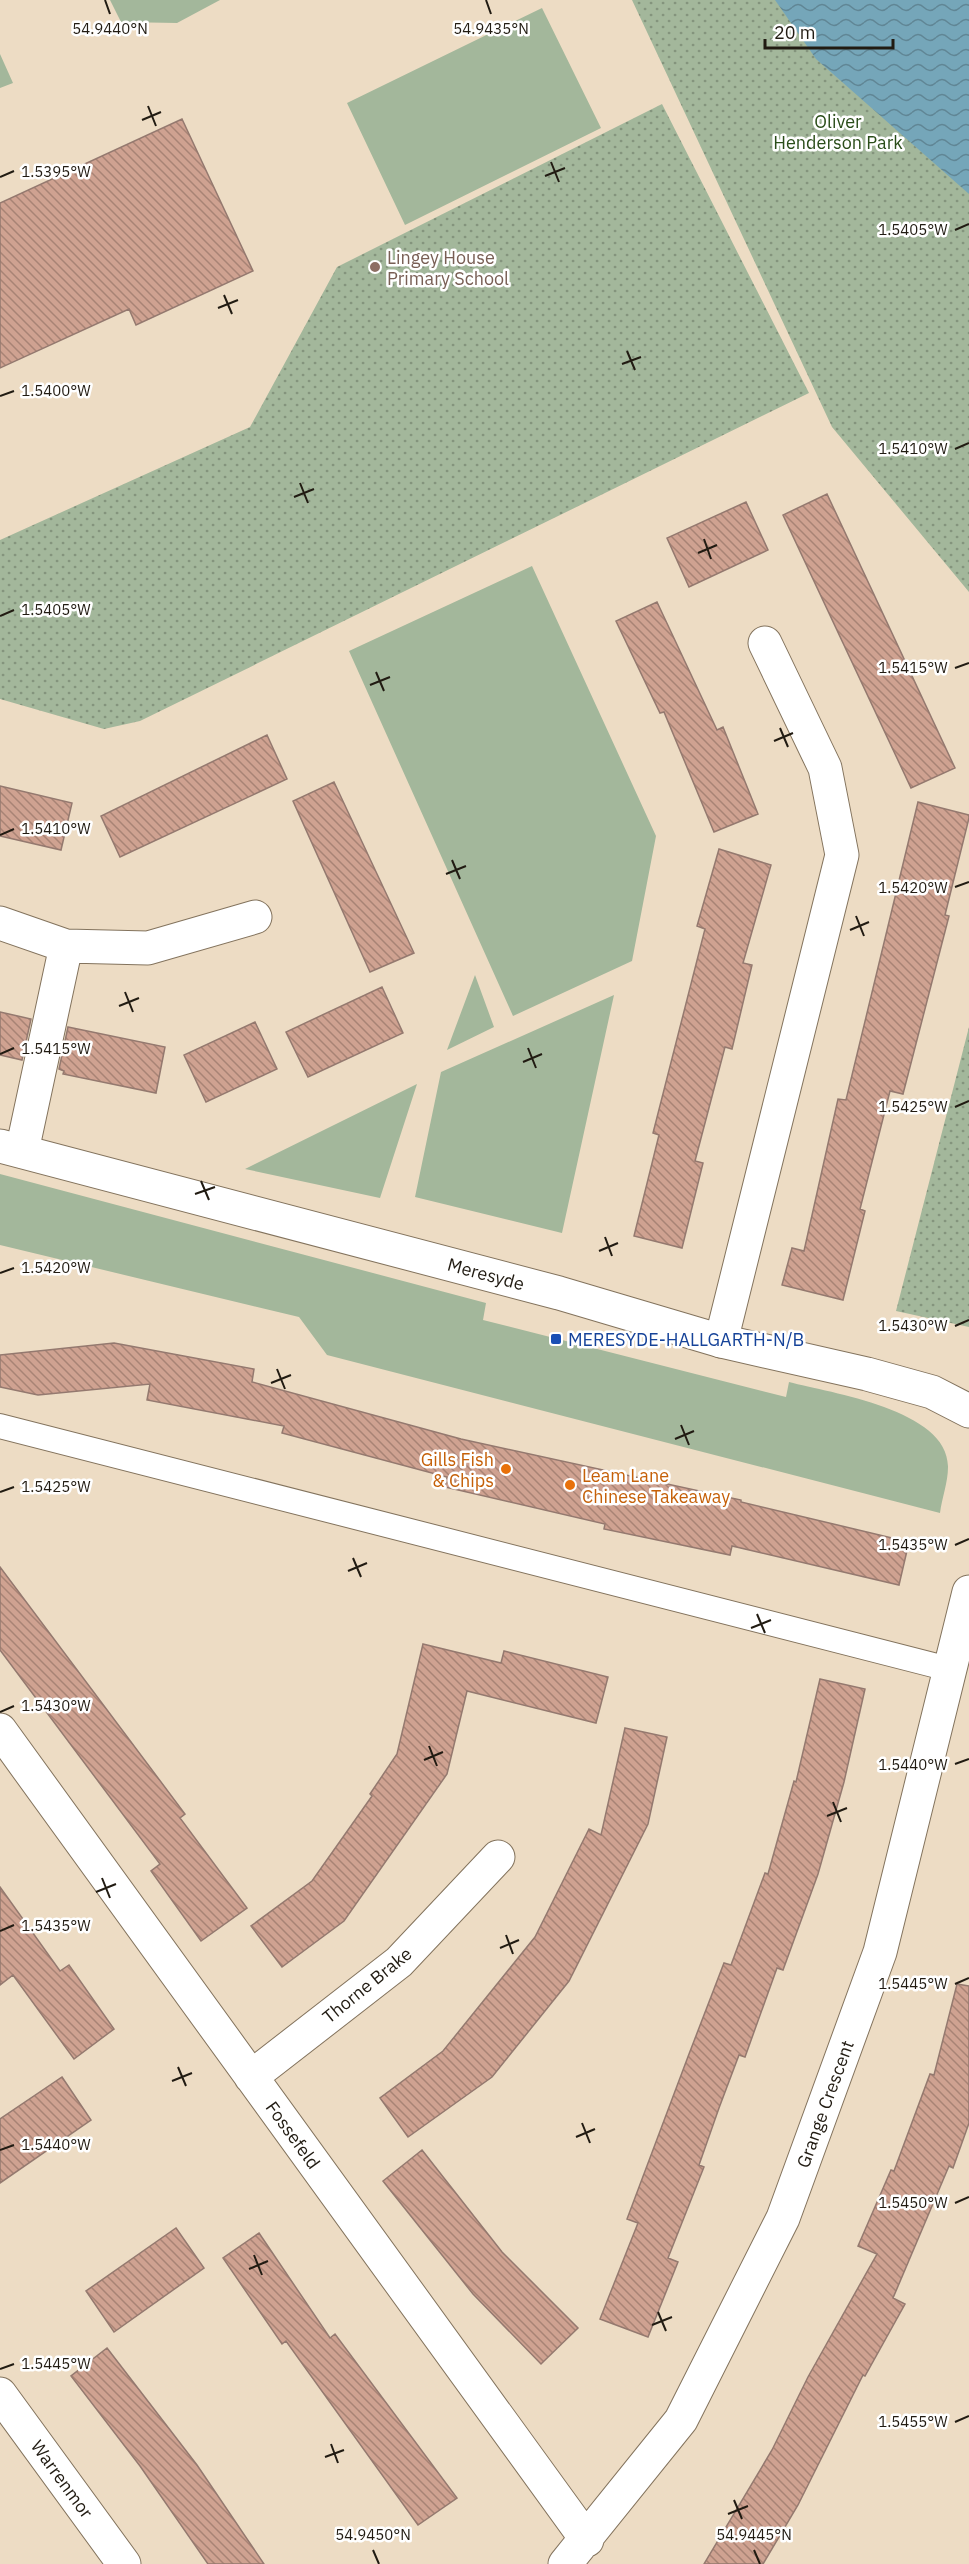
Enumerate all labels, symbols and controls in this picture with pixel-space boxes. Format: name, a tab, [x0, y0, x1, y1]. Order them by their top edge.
scale bar	[765, 12, 892, 50]
text: 54.9440°N	[72, 19, 148, 38]
text: 54.9435°N	[453, 19, 529, 38]
text: 20 m	[774, 21, 816, 44]
park label: Oliver Henderson Park	[773, 110, 903, 154]
text: 1.5395°W	[21, 162, 91, 181]
text: 1.5405°W	[878, 220, 948, 239]
place label: Lingey House Primary School	[387, 246, 509, 290]
marker: Lingey House Primary School	[368, 260, 382, 274]
text: 1.5400°W	[21, 381, 91, 400]
text: 1.5410°W	[878, 439, 948, 458]
text: 1.5405°W	[21, 600, 91, 619]
text: 1.5415°W	[878, 658, 948, 677]
text: 1.5410°W	[21, 819, 91, 838]
text: 1.5420°W	[878, 878, 948, 897]
text: 1.5415°W	[21, 1039, 91, 1058]
text: 1.5425°W	[878, 1097, 948, 1116]
street label: Meresyde	[445, 1253, 527, 1295]
text: 1.5420°W	[21, 1258, 91, 1277]
text: 1.5430°W	[878, 1316, 948, 1335]
place label: MERESYDE-HALLGARTH-N/B	[568, 1328, 804, 1351]
marker: MERESYDE-HALLGARTH-N/B	[549, 1332, 563, 1346]
place label: Gills Fish & Chips	[421, 1448, 494, 1492]
marker: Gills Fish & Chips	[499, 1462, 513, 1476]
place label: Leam Lane Chinese Takeaway	[582, 1464, 730, 1508]
text: 1.5425°W	[21, 1477, 91, 1496]
marker: Leam Lane Chinese Takeaway	[563, 1478, 577, 1492]
text: 1.5435°W	[878, 1535, 948, 1554]
text: 1.5430°W	[21, 1696, 91, 1715]
text: 1.5440°W	[878, 1755, 948, 1774]
text: 1.5435°W	[21, 1916, 91, 1935]
street label: Thorne Brake	[318, 1942, 416, 2028]
text: 1.5445°W	[878, 1974, 948, 1993]
street label: Grange Crescent	[791, 2037, 859, 2171]
street label: Fossefeld	[261, 2097, 325, 2173]
text: 1.5440°W	[21, 2135, 91, 2154]
text: 1.5450°W	[878, 2193, 948, 2212]
text: 1.5445°W	[21, 2354, 91, 2373]
text: 1.5455°W	[878, 2412, 948, 2431]
street label: Warrenmor	[26, 2435, 98, 2523]
text: 54.9450°N	[335, 2525, 411, 2544]
text: 54.9445°N	[716, 2525, 792, 2544]

